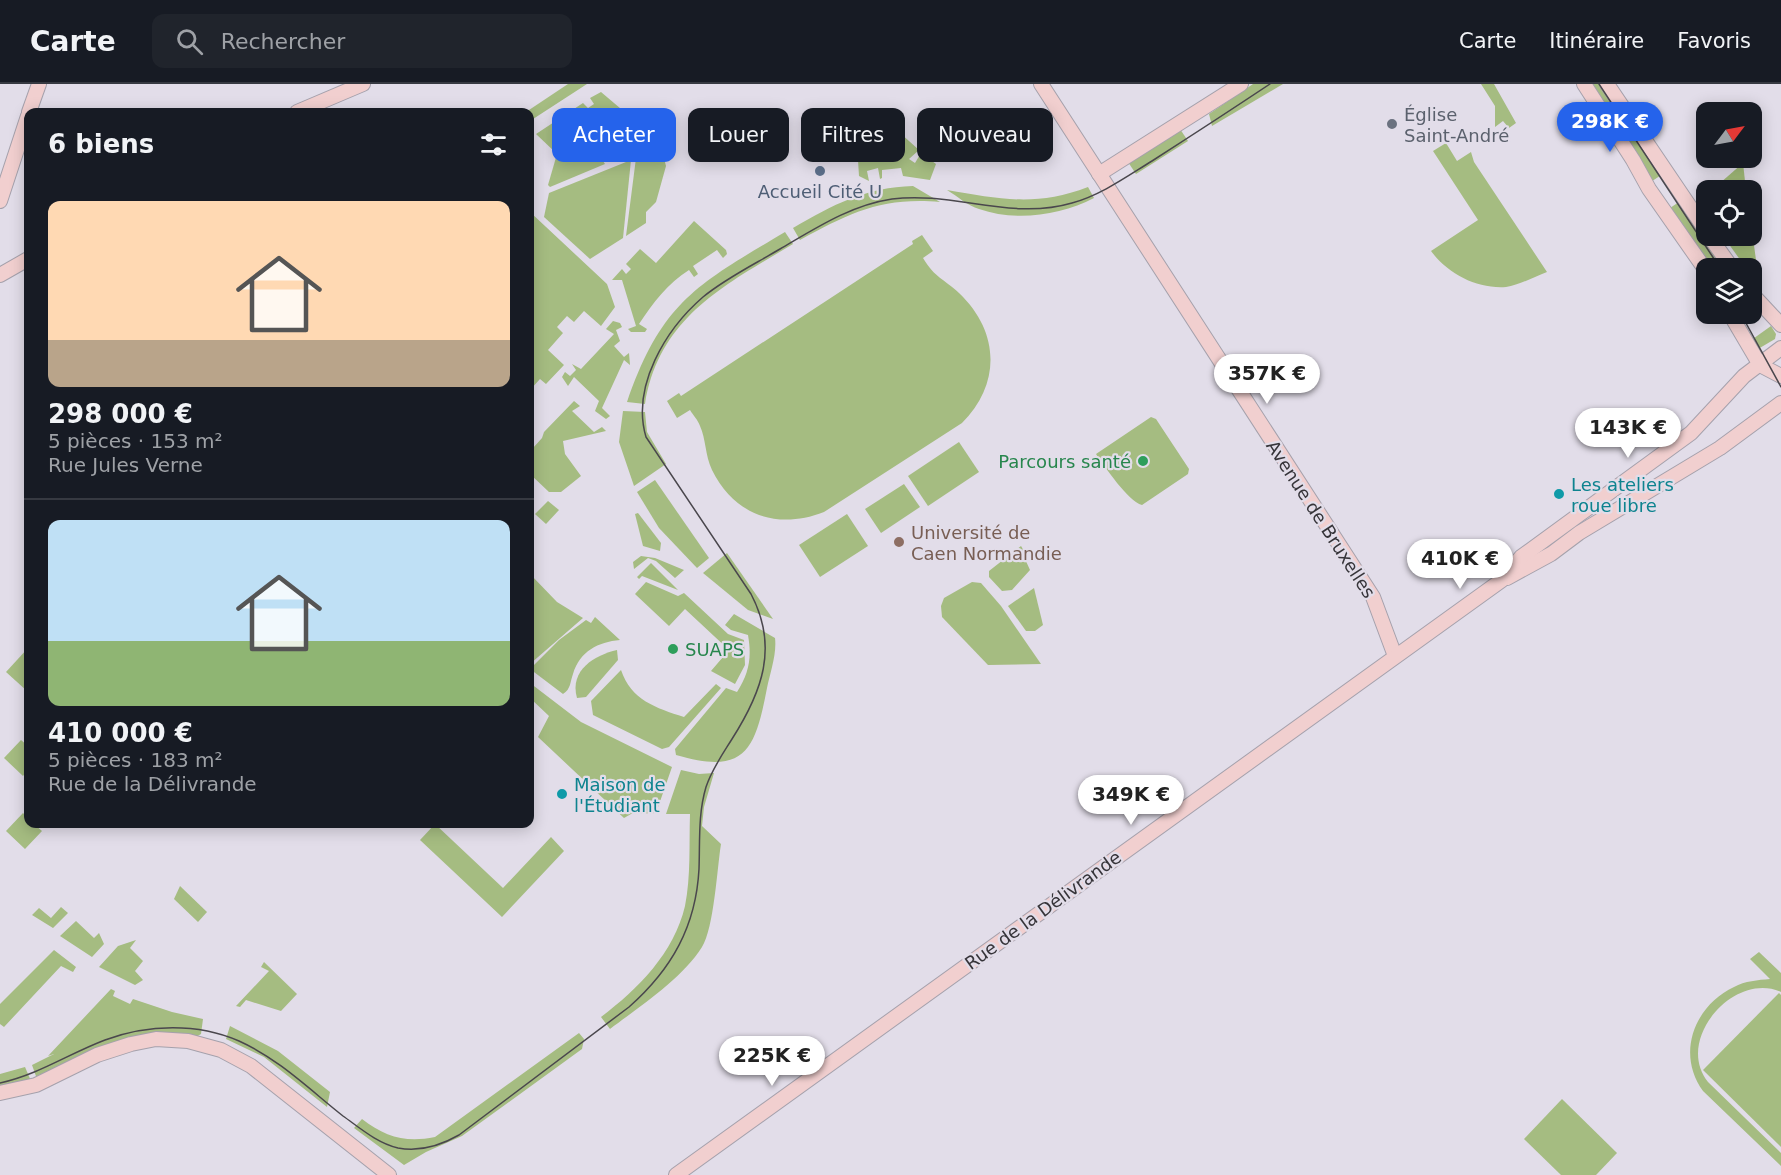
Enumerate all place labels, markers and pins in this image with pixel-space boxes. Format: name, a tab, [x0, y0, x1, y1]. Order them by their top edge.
pin: 298K €	[1561, 102, 1659, 153]
place label: Église Saint-André	[1404, 104, 1509, 146]
marker: Église Saint-André	[1385, 117, 1399, 131]
marker: Accueil Cité U	[813, 164, 827, 178]
place label: Accueil Cité U	[758, 181, 882, 202]
pin: 357K €	[1218, 354, 1316, 405]
pin: 143K €	[1579, 408, 1677, 459]
place label: Parcours santé	[998, 451, 1131, 472]
marker: Parcours santé	[1136, 454, 1150, 468]
place label: Les ateliers roue libre	[1571, 474, 1674, 516]
marker: Les ateliers roue libre	[1552, 487, 1566, 501]
place label: Université de Caen Normandie	[911, 522, 1062, 564]
marker: Université de Caen Normandie	[892, 535, 906, 549]
pin: 410K €	[1411, 539, 1509, 590]
place label: SUAPS	[685, 639, 744, 660]
marker: SUAPS	[666, 642, 680, 656]
place label: Maison de l'Étudiant	[574, 774, 666, 816]
pin: 349K €	[1082, 775, 1180, 826]
marker: Maison de l'Étudiant	[555, 787, 569, 801]
pin: 225K €	[723, 1036, 821, 1087]

